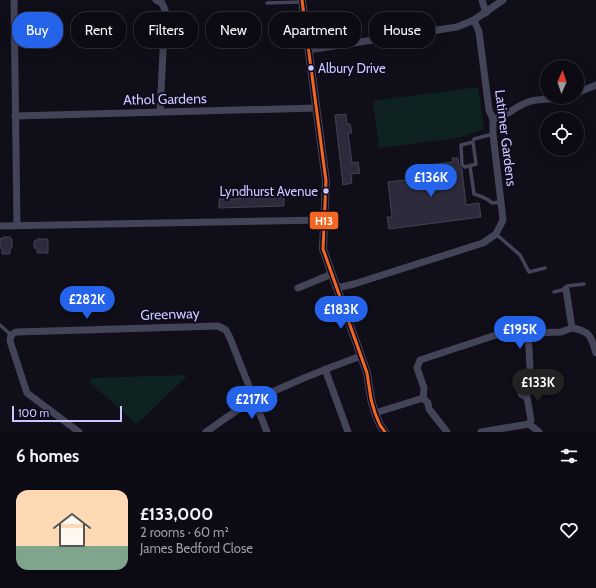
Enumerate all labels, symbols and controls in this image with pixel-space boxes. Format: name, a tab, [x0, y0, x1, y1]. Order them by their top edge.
chip: Buy	[12, 12, 63, 48]
chip: Rent	[71, 12, 126, 48]
chip: Filters	[134, 12, 198, 48]
chip: New	[206, 12, 261, 48]
chip: Apartment	[269, 12, 361, 48]
chip: House	[369, 12, 435, 48]
place label: Albury Drive	[318, 60, 386, 76]
north arrow	[540, 60, 584, 104]
map controls	[540, 60, 584, 156]
marker: Albury Drive	[306, 63, 316, 73]
street label: Athol Gardens	[123, 89, 207, 109]
street label: Latimer Gardens	[491, 89, 521, 188]
button: locate	[540, 112, 584, 156]
pin: £136K	[403, 164, 459, 198]
text: £136K	[414, 169, 448, 185]
place label: Lyndhurst Avenue	[220, 183, 318, 199]
marker: Lyndhurst Avenue	[321, 186, 331, 196]
line badge: H13	[309, 211, 339, 230]
text: H13	[315, 214, 333, 228]
pin: £282K	[59, 286, 115, 320]
text: £282K	[69, 291, 105, 307]
pin: £183K	[313, 296, 369, 330]
text: £183K	[324, 301, 358, 317]
street label: Greenway	[140, 304, 200, 324]
pin: £195K	[492, 316, 548, 350]
text: £195K	[503, 321, 537, 337]
pin: £133K	[510, 369, 566, 403]
text: £133K	[521, 374, 555, 390]
pin: £217K	[224, 386, 280, 420]
text: £217K	[235, 391, 269, 407]
scale bar	[12, 404, 122, 423]
text: 100 m	[18, 406, 49, 420]
icon: filters	[558, 445, 580, 467]
text: 6 homes	[16, 446, 79, 466]
text: £133,000	[140, 504, 213, 524]
icon: home	[48, 506, 96, 554]
icon: heart	[558, 519, 580, 541]
text: 2 rooms · 60 m²	[140, 524, 229, 540]
text: James Bedford Close	[140, 540, 253, 556]

